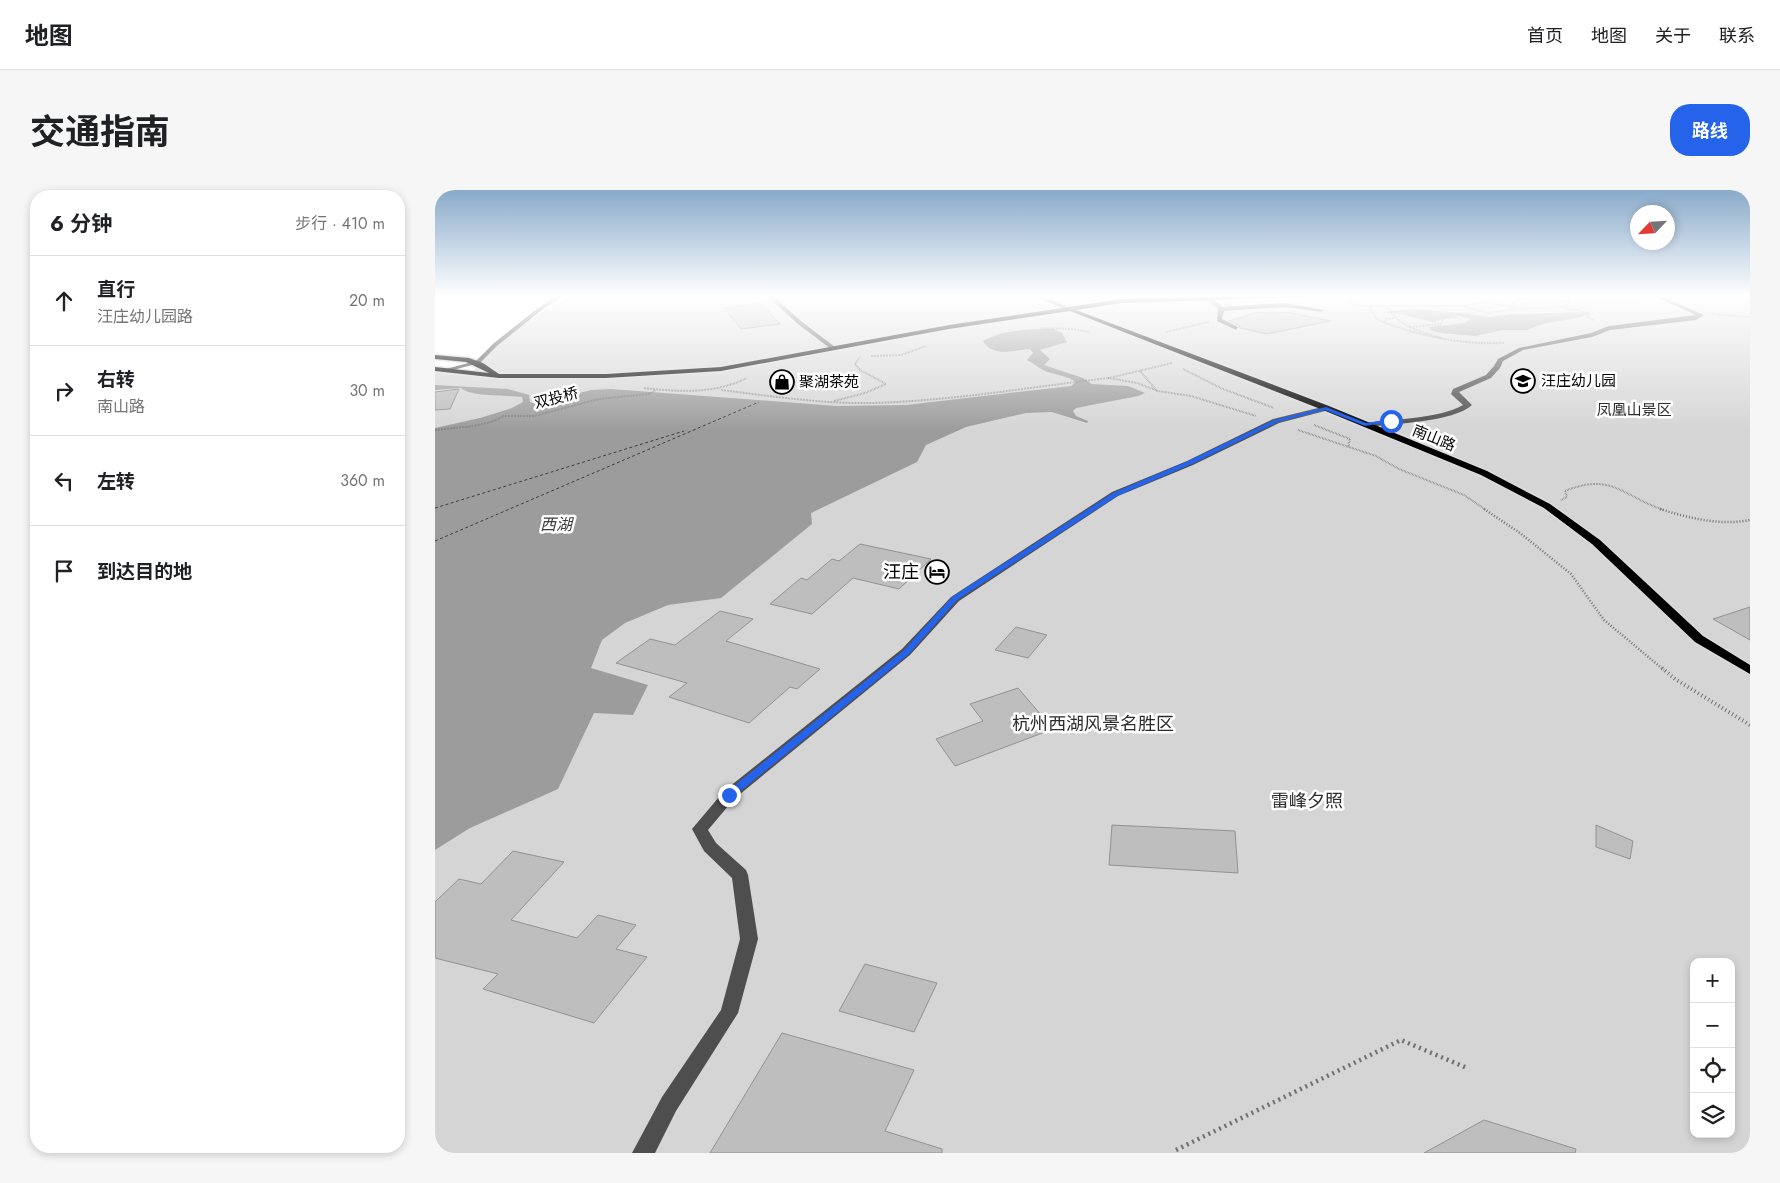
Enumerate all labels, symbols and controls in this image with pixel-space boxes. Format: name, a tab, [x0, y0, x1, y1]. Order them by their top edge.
text: 地图	[25, 18, 73, 53]
text: 首页	[1527, 23, 1563, 49]
text: 地图	[1591, 23, 1627, 49]
text: 关于	[1655, 23, 1691, 49]
text: 联系	[1719, 23, 1755, 49]
button: 路线	[1670, 104, 1750, 156]
text: 交通指南	[30, 107, 170, 157]
north arrow	[1630, 205, 1675, 250]
text: 6 分钟	[50, 209, 112, 239]
text: 步行 · 410 m	[295, 212, 385, 235]
text: 直行	[97, 276, 135, 303]
icon: ahead	[50, 287, 78, 315]
text: 20 m	[349, 289, 385, 312]
text: 汪庄幼儿园路	[97, 305, 193, 328]
text: 右转	[97, 366, 135, 393]
school or university icon: 汪庄幼儿园	[1510, 368, 1536, 394]
shop icon: 聚湖茶苑	[769, 369, 795, 395]
place label: 汪庄幼儿园	[1541, 370, 1616, 392]
place label: 聚湖茶苑	[799, 371, 859, 393]
icon: right	[50, 377, 78, 405]
text: 30 m	[349, 379, 385, 402]
street label: 双投桥	[531, 382, 581, 414]
text: 南山路	[97, 395, 145, 418]
park label: 凤凰山景区	[1596, 399, 1672, 421]
route start	[1380, 410, 1403, 433]
street label: 南山路	[1409, 419, 1459, 457]
icon: left	[50, 467, 78, 495]
text: 左转	[97, 468, 135, 495]
text: 360 m	[340, 469, 385, 492]
water label: 西湖	[540, 513, 575, 536]
icon: arrive	[50, 557, 78, 585]
text: 到达目的地	[97, 558, 192, 585]
place label: 汪庄	[883, 559, 919, 585]
hotel icon: 汪庄	[924, 559, 950, 585]
park label: 杭州西湖风景名胜区	[1012, 711, 1174, 737]
route end	[718, 784, 741, 807]
park label: 雷峰夕照	[1271, 788, 1343, 814]
map controls	[1690, 958, 1735, 1138]
button: +	[1690, 958, 1735, 1003]
button: −	[1690, 1003, 1735, 1048]
button: locate	[1690, 1048, 1735, 1093]
button: layers	[1690, 1093, 1735, 1138]

